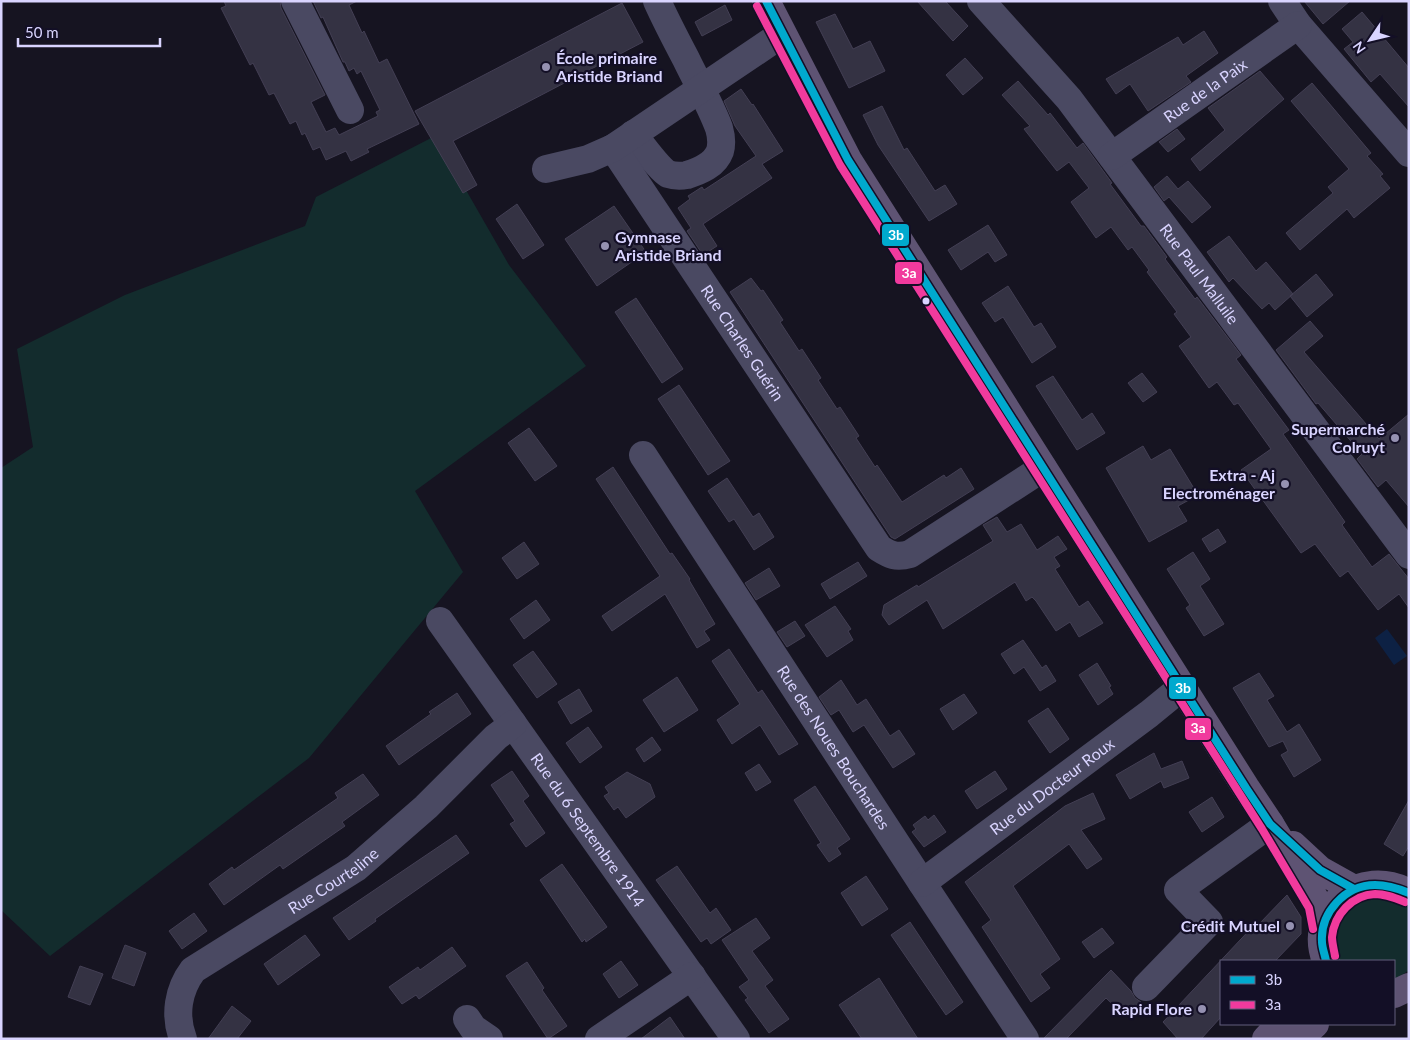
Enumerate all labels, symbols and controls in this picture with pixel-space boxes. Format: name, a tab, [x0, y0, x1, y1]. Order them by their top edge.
scale bar	[18, 15, 160, 47]
north arrow	[1345, 15, 1395, 65]
text: 50 m	[25, 23, 59, 41]
text: N	[1349, 38, 1369, 57]
place label: École primaire Aristide Briand	[555, 48, 663, 85]
street label: Rue de la Paix	[1160, 54, 1250, 126]
marker: École primaire Aristide Briand	[540, 61, 552, 73]
street label: Rue Paul Malluile	[1156, 220, 1243, 328]
line badge: 3b	[881, 223, 910, 247]
text: 3b	[888, 226, 904, 243]
place label: Gymnase Aristide Briand	[614, 227, 722, 264]
marker: Gymnase Aristide Briand	[599, 240, 611, 252]
line badge: 3a	[894, 261, 923, 285]
text: 3a	[901, 264, 917, 281]
street label: Rue Charles Guérin	[698, 281, 788, 404]
unlabelled marker	[921, 296, 931, 306]
place label: Supermarché Colruyt	[1291, 419, 1385, 456]
marker: Supermarché Colruyt	[1389, 432, 1401, 444]
place label: Extra - Aj Electroménager	[1163, 465, 1275, 502]
marker: Extra - Aj Electroménager	[1279, 478, 1291, 490]
street label: Rue des Noues Bouchardes	[774, 662, 894, 833]
line badge: 3b	[1168, 676, 1197, 700]
text: 3b	[1175, 679, 1191, 696]
line badge: 3a	[1184, 717, 1212, 741]
text: 3a	[1190, 719, 1206, 736]
street label: Rue du Docteur Roux	[986, 733, 1118, 838]
street label: Rue du 6 Septembre 1914	[527, 749, 649, 910]
street label: Rue Courteline	[284, 843, 382, 917]
place label: Crédit Mutuel	[1181, 916, 1280, 935]
marker: Crédit Mutuel	[1284, 920, 1296, 932]
legend	[1220, 960, 1395, 1025]
text: 3b	[1265, 970, 1282, 988]
text: 3a	[1265, 995, 1281, 1013]
place label: Rapid Flore	[1111, 999, 1192, 1018]
marker: Rapid Flore	[1196, 1003, 1208, 1015]

